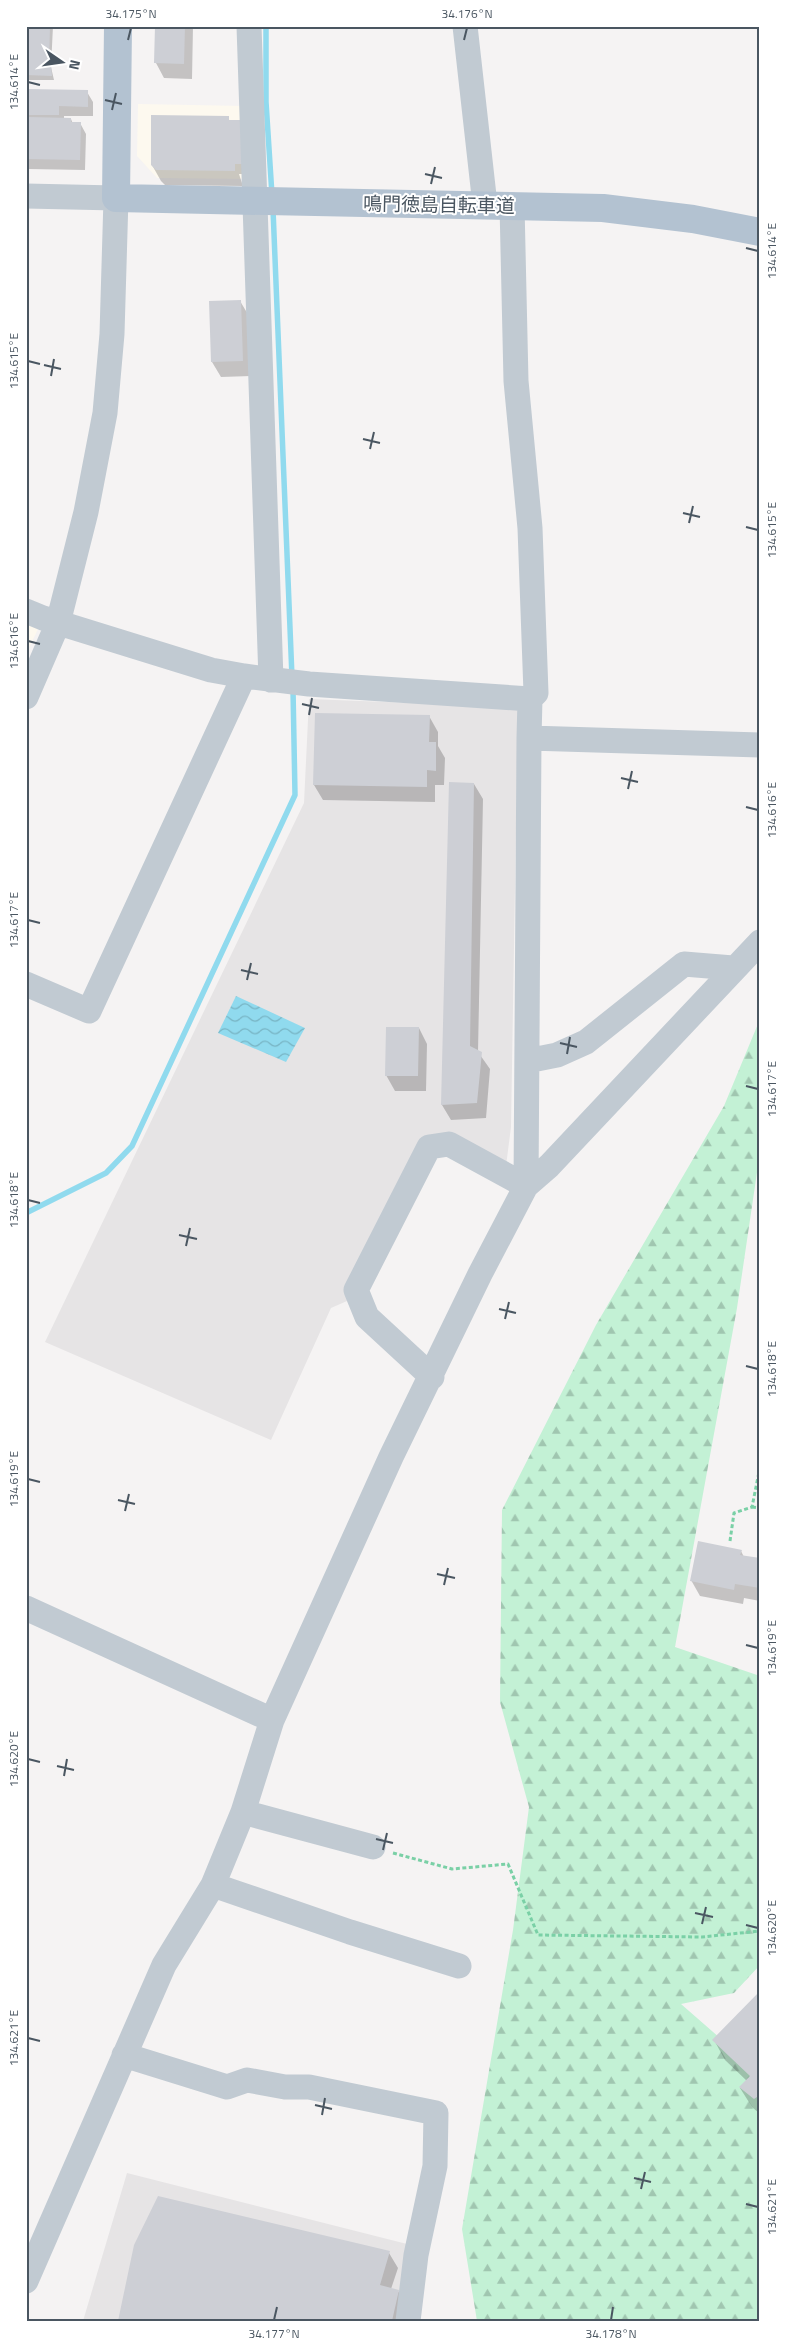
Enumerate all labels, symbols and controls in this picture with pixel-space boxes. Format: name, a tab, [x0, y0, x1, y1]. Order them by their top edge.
text: 34.175°N	[105, 4, 157, 23]
text: 34.176°N	[441, 4, 493, 23]
north arrow	[38, 38, 88, 88]
text: 134.614°E	[4, 54, 23, 110]
text: N	[64, 58, 86, 72]
street label: 鳴門徳島自転車道	[363, 188, 515, 220]
text: 134.614°E	[762, 223, 781, 279]
text: 134.615°E	[4, 333, 23, 389]
text: 134.615°E	[762, 502, 781, 558]
text: 134.616°E	[4, 613, 23, 669]
text: 134.616°E	[762, 782, 781, 838]
text: 134.617°E	[4, 892, 23, 948]
text: 134.617°E	[762, 1061, 781, 1117]
text: 134.618°E	[4, 1172, 23, 1228]
text: 134.618°E	[762, 1341, 781, 1397]
text: 134.619°E	[4, 1451, 23, 1507]
text: 134.619°E	[762, 1620, 781, 1676]
text: 134.620°E	[4, 1731, 23, 1787]
text: 134.620°E	[762, 1900, 781, 1956]
text: 134.621°E	[4, 2010, 23, 2066]
text: 134.621°E	[762, 2179, 781, 2235]
text: 34.177°N	[248, 2324, 300, 2343]
text: 34.178°N	[585, 2324, 637, 2343]

